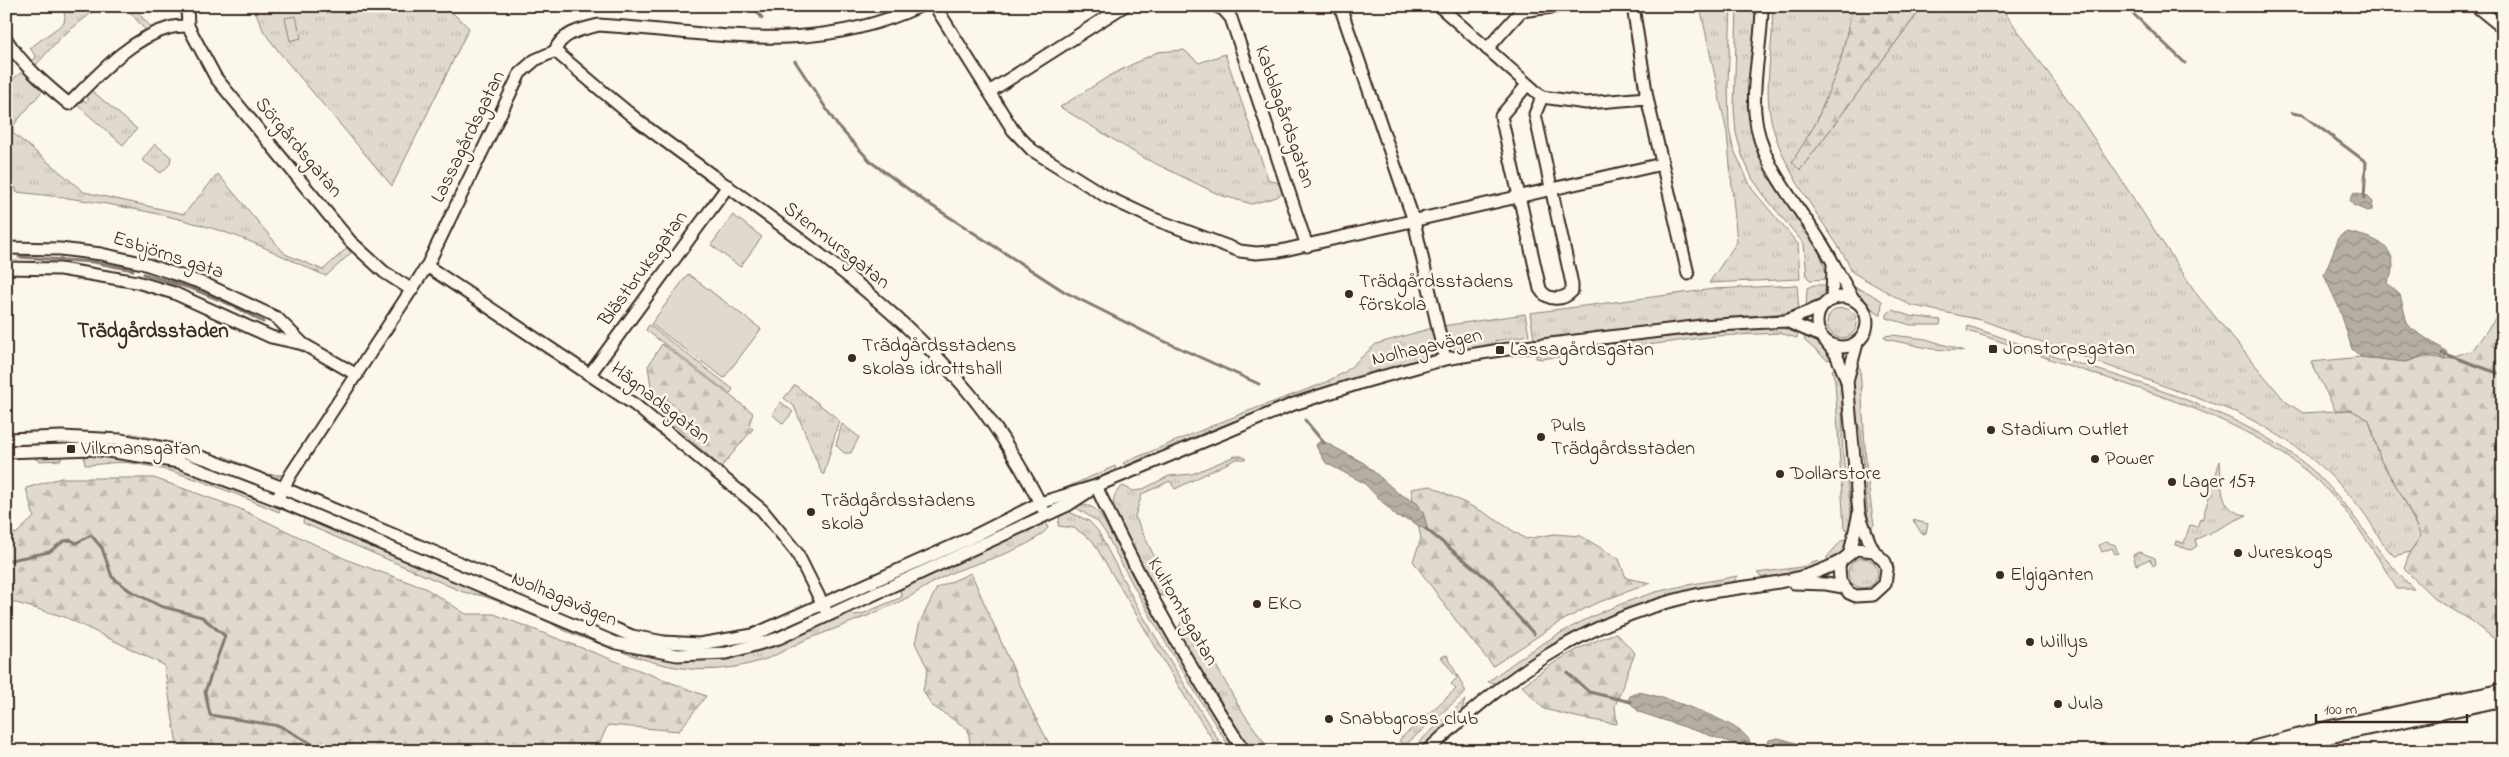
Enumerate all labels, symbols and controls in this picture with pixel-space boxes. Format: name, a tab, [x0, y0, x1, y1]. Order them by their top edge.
street label: Kabblagårdsgatan	[1245, 42, 1322, 193]
street label: Lassagårdsgatan	[424, 66, 515, 208]
street label: Sörgårdsgatan	[246, 91, 349, 206]
street label: Stenmursgatan	[776, 195, 896, 298]
street label: Blästbruksgatan	[591, 205, 697, 334]
street label: Esbjörns gata	[108, 224, 227, 289]
place label: Trädgårdsstadens förskola	[1359, 268, 1513, 320]
marker: Trädgårdsstadens förskola	[1343, 288, 1355, 300]
district label: Trädgårdsstaden	[77, 317, 229, 349]
street label: Nolhagavägen	[1369, 321, 1485, 376]
place label: Trädgårdsstadens skolas idrottshall	[862, 332, 1016, 384]
place label: Jonstorpsgatan	[2003, 335, 2135, 365]
place label: Lassagårdsgatan	[1510, 336, 1654, 366]
marker: Jonstorpsgatan	[1987, 343, 1999, 355]
marker: Lassagårdsgatan	[1494, 344, 1506, 356]
marker: Trädgårdsstadens skolas idrottshall	[846, 352, 858, 364]
street label: Hägnadsgatan	[603, 356, 716, 453]
place label: Puls Trädgårdsstaden	[1551, 412, 1695, 465]
place label: Stadium Outlet	[2001, 416, 2129, 445]
marker: Stadium Outlet	[1985, 424, 1997, 436]
marker: Puls Trädgårdsstaden	[1535, 431, 1547, 443]
place label: Vilkmansgatan	[80, 435, 201, 465]
marker: Vilkmansgatan	[65, 443, 77, 455]
place label: Power	[2105, 445, 2155, 474]
marker: Power	[2089, 453, 2101, 465]
place label: Dollarstore	[1789, 460, 1881, 489]
marker: Dollarstore	[1774, 468, 1786, 480]
place label: Lager 157	[2182, 468, 2255, 498]
marker: Lager 157	[2166, 476, 2178, 488]
place label: Trädgårdsstadens skola	[821, 487, 975, 539]
marker: Trädgårdsstadens skola	[805, 506, 817, 518]
place label: Jureskogs	[2248, 539, 2333, 569]
marker: Jureskogs	[2232, 547, 2244, 559]
street label: Kultomtsgatan	[1138, 552, 1225, 672]
place label: Elgiganten	[2010, 561, 2093, 591]
street label: Nolhagavägen	[506, 565, 622, 636]
marker: Elgiganten	[1994, 569, 2006, 581]
place label: EKO	[1267, 590, 1302, 619]
marker: EKO	[1251, 598, 1263, 610]
place label: Willys	[2040, 628, 2088, 657]
marker: Willys	[2024, 636, 2036, 648]
place label: Jula	[2068, 690, 2103, 719]
scale bar	[2316, 692, 2468, 724]
marker: Jula	[2052, 698, 2064, 710]
text: 100 m	[2324, 699, 2357, 721]
place label: Snabbgross club	[1339, 705, 1479, 735]
marker: Snabbgross club	[1323, 713, 1335, 725]

